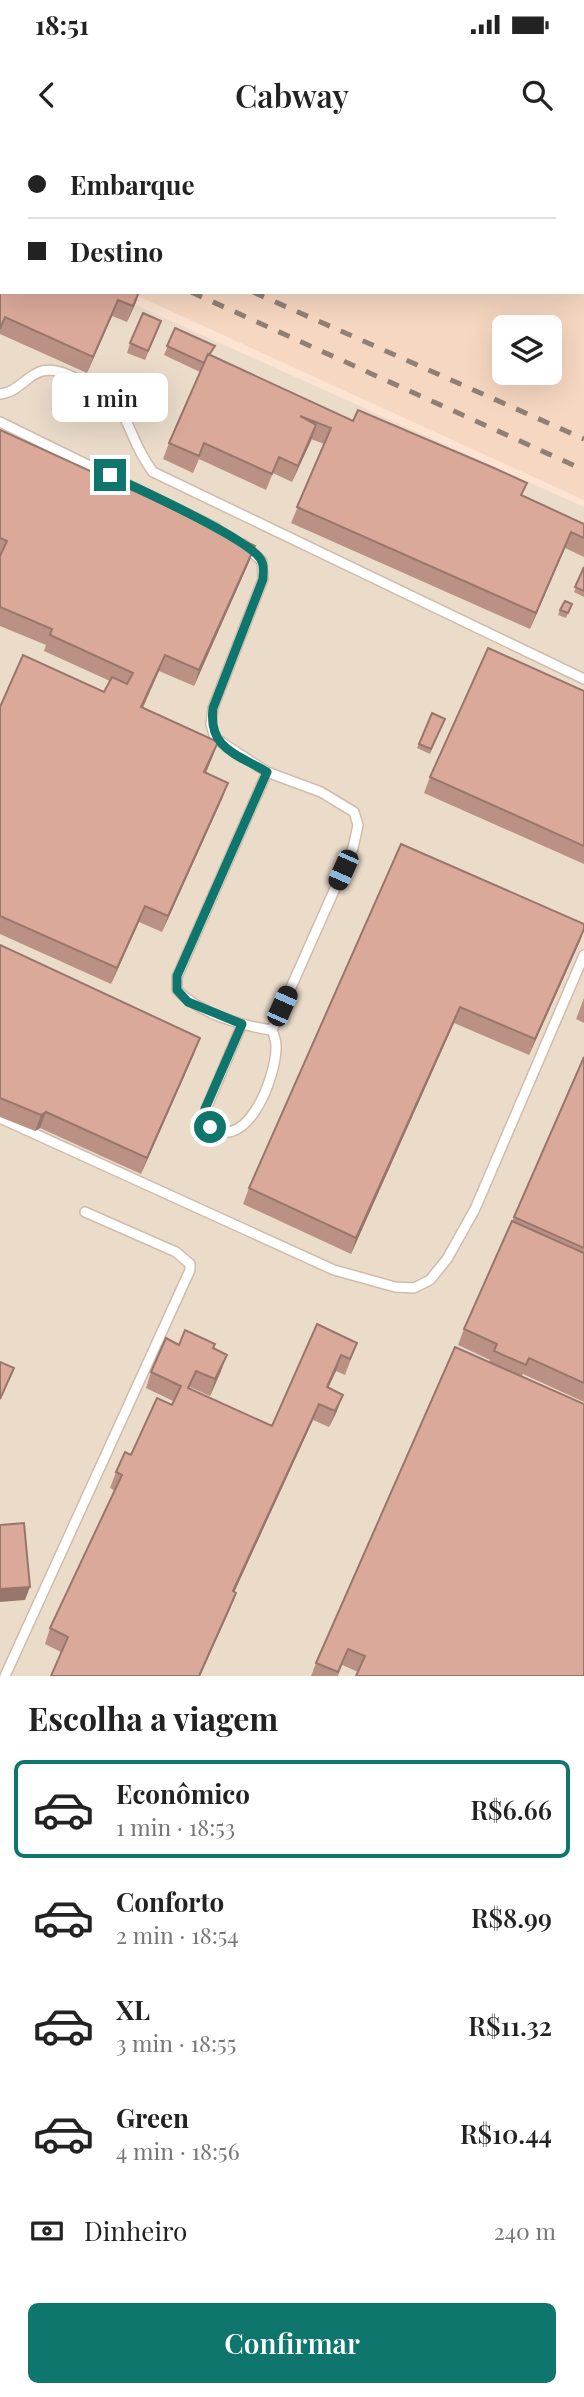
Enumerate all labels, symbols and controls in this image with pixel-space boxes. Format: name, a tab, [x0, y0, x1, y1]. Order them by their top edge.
text: 18:51	[35, 7, 89, 42]
text: Cabway	[235, 73, 349, 116]
icon: back	[28, 76, 66, 114]
icon: search	[518, 76, 556, 114]
text: Embarque	[70, 167, 195, 202]
text: Destino	[70, 234, 163, 269]
map controls	[492, 315, 562, 385]
button: layers	[492, 315, 562, 385]
callout: 1 min	[52, 373, 168, 422]
text: 1 min	[82, 382, 138, 413]
route end	[94, 459, 126, 491]
car	[325, 847, 362, 893]
car	[264, 983, 301, 1029]
route start	[194, 1111, 226, 1143]
text: Escolha a viagem	[28, 1696, 278, 1739]
text: Econômico	[116, 1776, 250, 1811]
icon: car	[32, 1778, 95, 1841]
text: R$6.66	[470, 1792, 552, 1827]
text: 1 min · 18:53	[116, 1811, 235, 1842]
text: Conforto	[116, 1884, 224, 1919]
icon: car	[32, 1886, 95, 1949]
text: R$8.99	[471, 1900, 552, 1935]
text: 2 min · 18:54	[116, 1919, 239, 1950]
text: XL	[116, 1992, 150, 2027]
icon: car	[32, 1994, 95, 2057]
text: R$11.32	[468, 2008, 552, 2043]
text: 3 min · 18:55	[116, 2027, 236, 2058]
text: Green	[116, 2100, 189, 2135]
icon: car	[32, 2102, 95, 2165]
text: R$10.44	[460, 2116, 552, 2151]
text: 4 min · 18:56	[116, 2135, 240, 2166]
icon: cash	[28, 2212, 66, 2250]
text: Dinheiro	[84, 2213, 187, 2248]
text: 240 m	[494, 2215, 556, 2246]
button: Confirmar	[28, 2303, 556, 2383]

